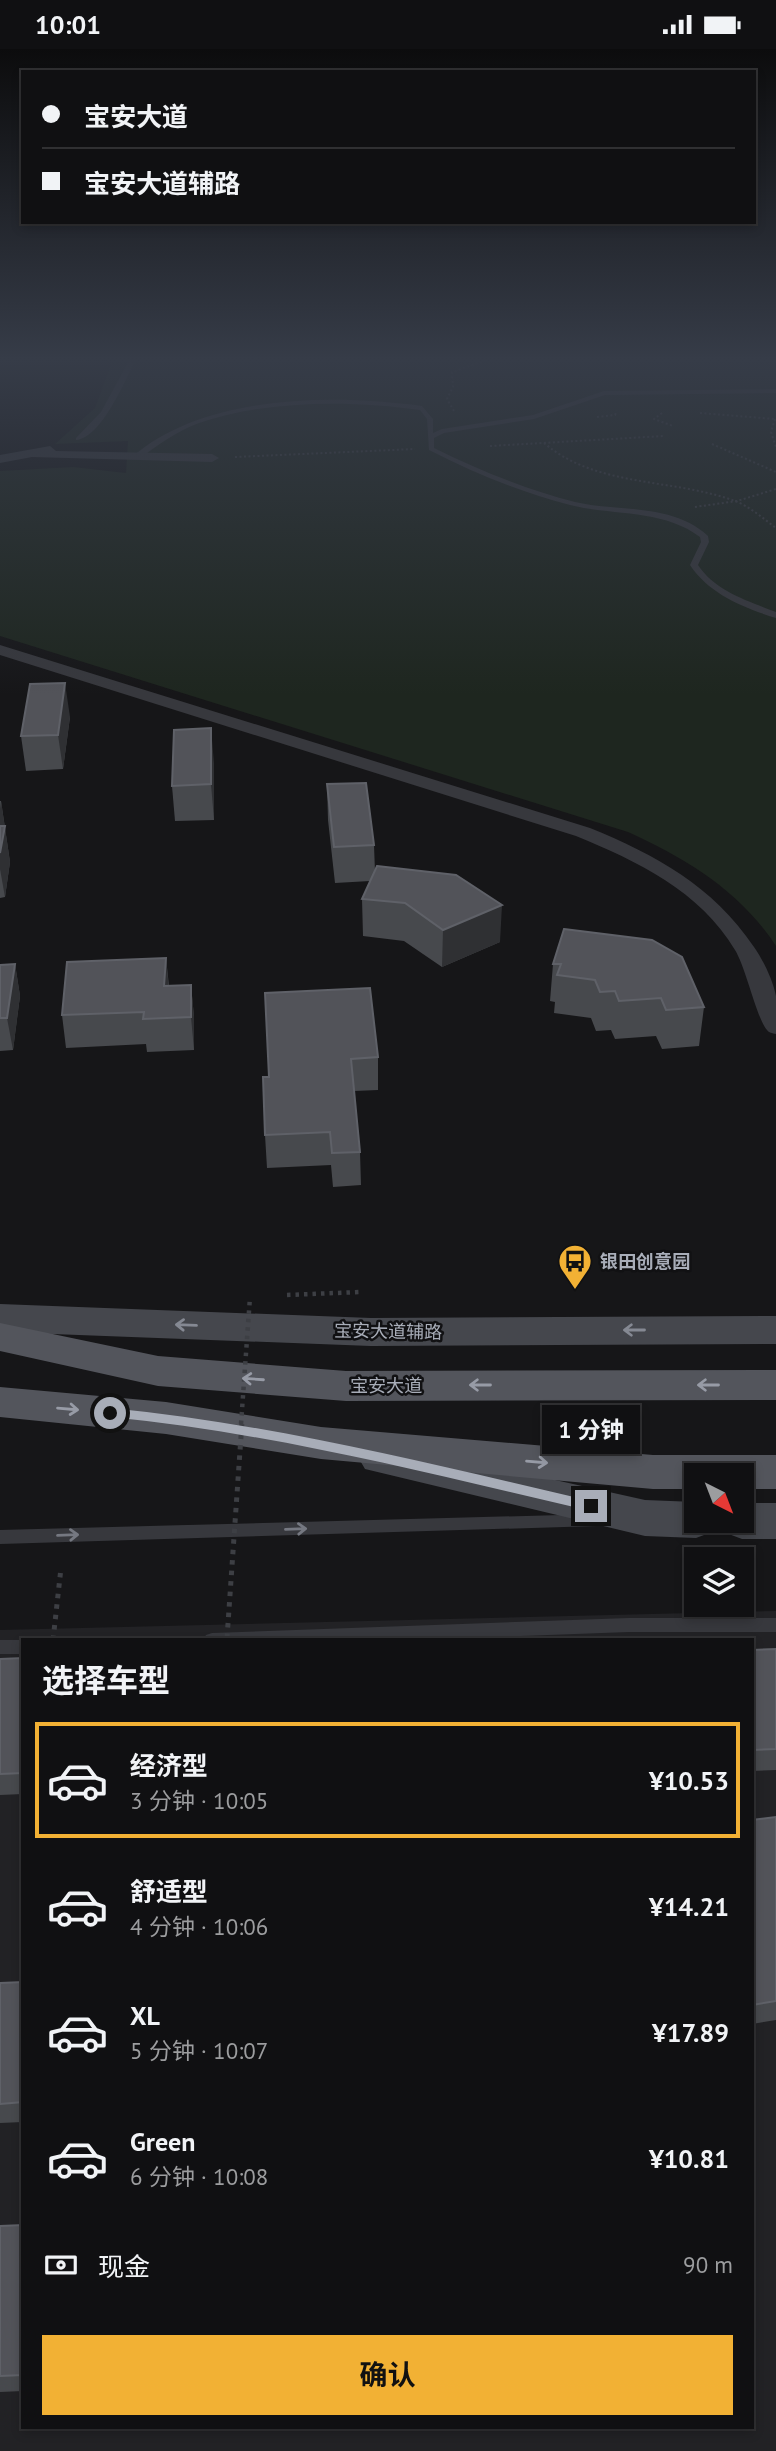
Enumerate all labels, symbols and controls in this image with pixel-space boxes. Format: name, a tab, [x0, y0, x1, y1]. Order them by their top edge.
text: 10:01	[35, 8, 101, 41]
text: 宝安大道	[84, 100, 188, 133]
text: 宝安大道辅路	[84, 167, 240, 200]
bus stop icon: 银田创意园	[556, 1242, 594, 1291]
place label: 银田创意园	[600, 1250, 690, 1273]
one-way arrow	[175, 1319, 198, 1332]
street label: 宝安大道辅路	[334, 1319, 442, 1343]
one-way arrow	[623, 1324, 646, 1337]
one-way arrow	[242, 1372, 265, 1385]
street label: 宝安大道	[350, 1374, 422, 1397]
one-way arrow	[469, 1378, 492, 1392]
one-way arrow	[697, 1378, 720, 1392]
route start	[94, 1397, 126, 1429]
one-way arrow	[56, 1403, 79, 1416]
callout: 1 分钟	[542, 1405, 640, 1453]
text: 1 分钟	[559, 1415, 623, 1444]
one-way arrow	[525, 1456, 548, 1469]
north arrow	[684, 1463, 754, 1533]
map controls	[684, 1463, 754, 1617]
route end	[575, 1490, 607, 1522]
one-way arrow	[284, 1522, 307, 1535]
one-way arrow	[56, 1529, 79, 1542]
button: layers	[684, 1547, 754, 1617]
text: 选择车型	[42, 1659, 170, 1701]
icon: car	[46, 1749, 109, 1812]
text: 经济型	[130, 1749, 208, 1782]
text: ¥10.53	[649, 1764, 729, 1797]
text: 3 分钟 · 10:05	[130, 1786, 268, 1815]
icon: car	[46, 1875, 109, 1938]
text: 舒适型	[130, 1875, 208, 1908]
text: ¥14.21	[649, 1890, 729, 1923]
text: 4 分钟 · 10:06	[130, 1912, 268, 1941]
text: XL	[130, 1999, 160, 2032]
icon: car	[46, 2001, 109, 2064]
text: ¥17.89	[652, 2016, 729, 2049]
text: 5 分钟 · 10:07	[130, 2036, 268, 2065]
text: Green	[130, 2125, 195, 2158]
icon: car	[46, 2127, 109, 2190]
text: ¥10.81	[649, 2142, 729, 2175]
text: 6 分钟 · 10:08	[130, 2162, 268, 2191]
icon: cash	[42, 2246, 80, 2284]
text: 现金	[98, 2250, 150, 2283]
text: 90 m	[683, 2250, 733, 2279]
button: 确认	[42, 2335, 733, 2415]

